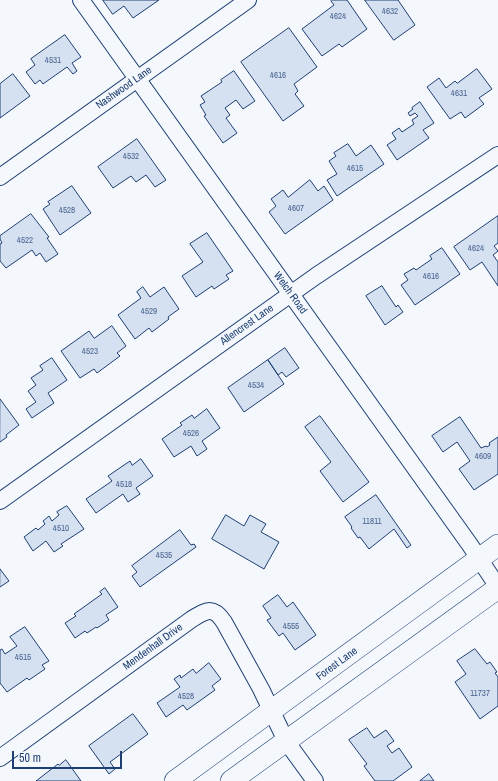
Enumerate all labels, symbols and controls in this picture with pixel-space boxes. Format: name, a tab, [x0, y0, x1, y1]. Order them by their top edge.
house number: 4632	[382, 7, 398, 17]
house number: 4624	[330, 12, 346, 22]
house number: 4531	[45, 56, 61, 66]
street label: Nashwood Lane	[94, 64, 154, 112]
house number: 4616	[270, 71, 286, 81]
house number: 4631	[451, 89, 467, 99]
house number: 4532	[123, 152, 139, 162]
house number: 4615	[347, 164, 363, 174]
house number: 4607	[288, 204, 304, 214]
house number: 4528	[59, 206, 75, 216]
house number: 4522	[17, 236, 33, 246]
house number: 4624	[468, 244, 484, 254]
street label: Welch Road	[270, 269, 310, 317]
house number: 4616	[423, 272, 439, 282]
street label: Allencrest Lane	[218, 302, 276, 348]
house number: 4529	[141, 307, 157, 317]
house number: 4523	[82, 347, 98, 357]
house number: 4534	[248, 381, 264, 391]
house number: 4526	[183, 429, 199, 439]
house number: 4609	[475, 452, 491, 462]
house number: 4518	[116, 480, 132, 490]
house number: 11811	[362, 517, 382, 527]
house number: 4510	[53, 524, 69, 534]
house number: 4535	[156, 551, 172, 561]
street label: Mendenhall Drive	[121, 621, 185, 673]
house number: 4555	[283, 622, 299, 632]
street label: Forest Lane	[314, 645, 360, 683]
house number: 4515	[15, 653, 31, 663]
house number: 11737	[470, 689, 490, 699]
house number: 4528	[178, 692, 194, 702]
scale bar	[14, 743, 124, 769]
text: 50 m	[19, 750, 41, 766]

